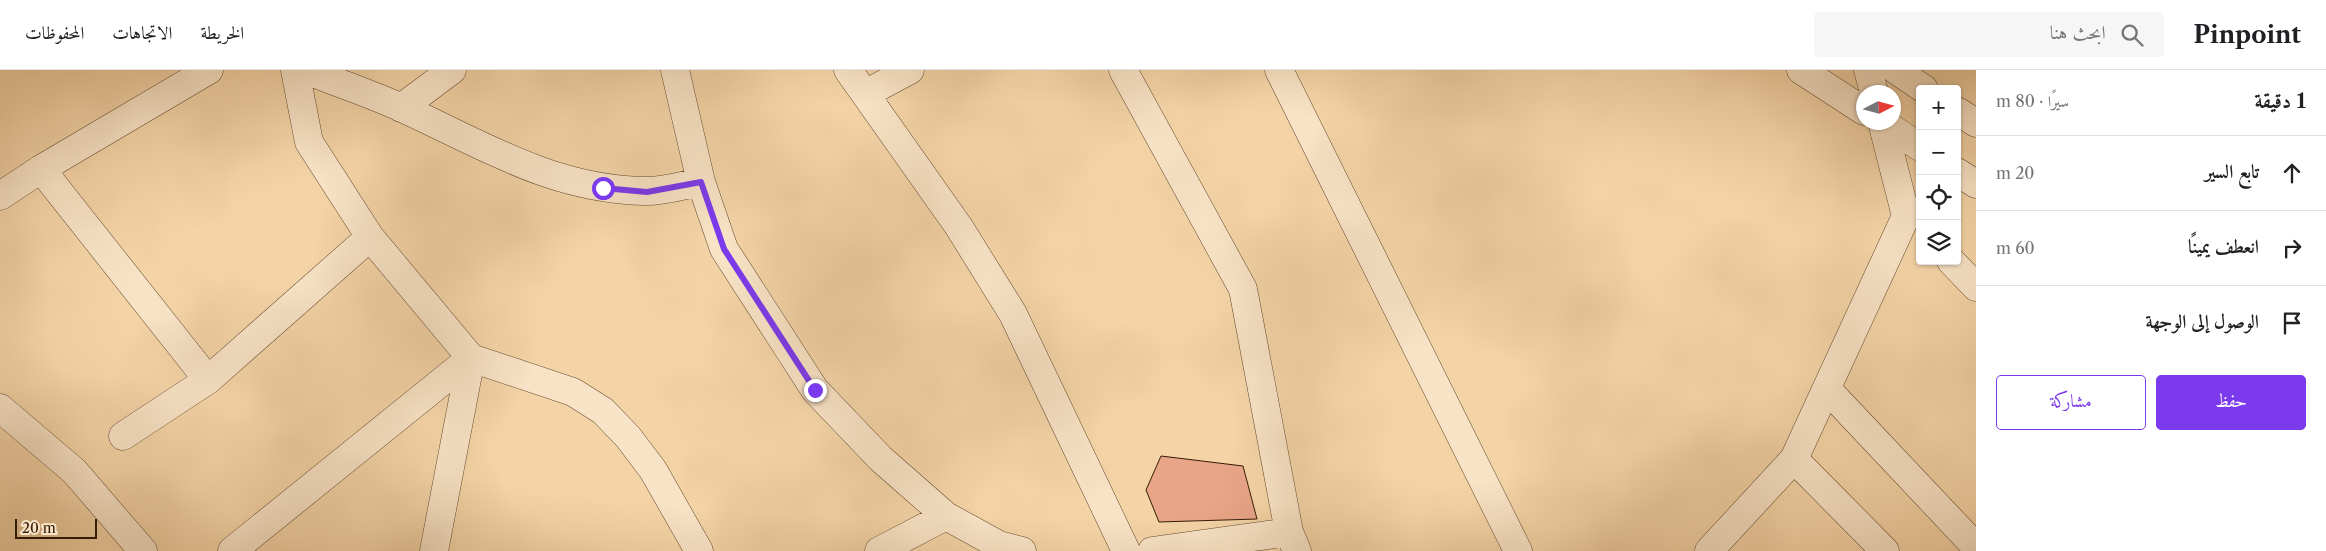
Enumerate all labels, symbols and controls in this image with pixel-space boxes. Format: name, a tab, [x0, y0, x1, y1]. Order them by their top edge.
search box	[1814, 12, 2164, 57]
text: Pinpoint	[2194, 20, 2301, 49]
text: ابحث هنا	[2050, 21, 2106, 44]
icon: search	[2118, 21, 2146, 49]
text: المحفوظات	[25, 22, 84, 44]
text: الاتجاهات	[112, 22, 172, 44]
text: الخريطة	[200, 22, 244, 44]
north arrow	[1856, 85, 1901, 130]
map controls	[1916, 85, 1961, 265]
button: +	[1916, 85, 1961, 130]
text: 1 دقيقة	[2255, 88, 2306, 113]
text: سيرًا · 80 m	[1996, 91, 2069, 111]
button: −	[1916, 130, 1961, 175]
icon: ahead	[2278, 159, 2306, 187]
text: تابع السير	[2205, 160, 2259, 183]
text: 20 m	[1996, 163, 2035, 183]
button: locate	[1916, 175, 1961, 220]
route start	[592, 177, 615, 200]
button: layers	[1916, 220, 1961, 265]
icon: right	[2278, 234, 2306, 262]
text: انعطف يمينًا	[2188, 235, 2259, 258]
text: 60 m	[1996, 238, 2035, 258]
icon: arrive	[2278, 309, 2306, 337]
text: الوصول إلى الوجهة	[2145, 310, 2259, 333]
button: مشاركة	[1996, 375, 2146, 430]
button: حفظ	[2156, 375, 2306, 430]
route end	[804, 379, 827, 402]
scale bar	[15, 516, 98, 539]
text: 20 m	[22, 519, 56, 537]

